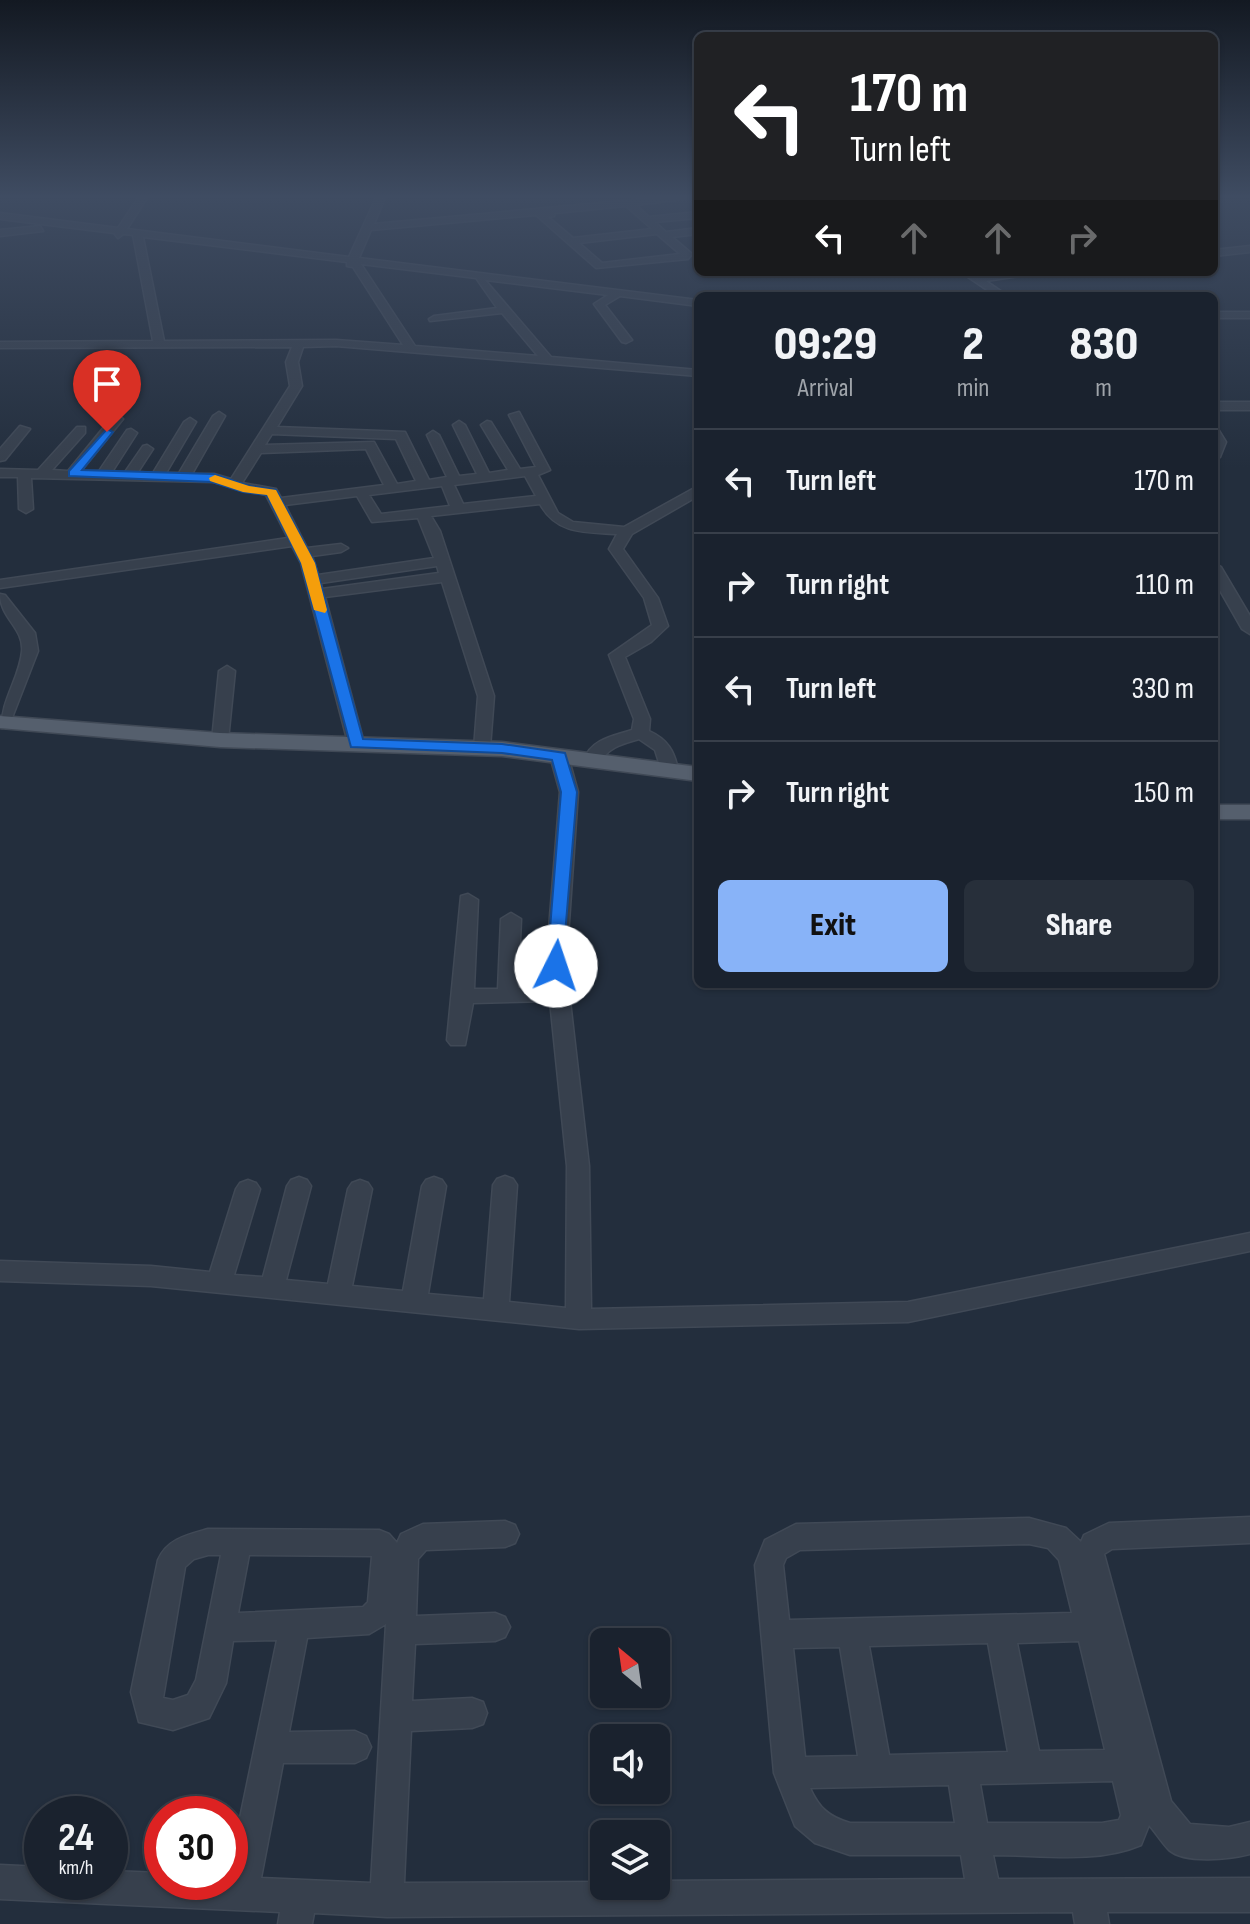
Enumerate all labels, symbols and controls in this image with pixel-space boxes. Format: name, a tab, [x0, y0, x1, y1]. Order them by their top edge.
text: 170 m	[850, 61, 968, 128]
icon: left	[718, 64, 822, 168]
text: Turn left	[850, 129, 951, 172]
icon: left	[808, 216, 852, 260]
icon: ahead	[892, 216, 936, 260]
icon: ahead	[976, 216, 1020, 260]
icon: right	[1060, 216, 1104, 260]
text: 09:29	[774, 316, 877, 373]
text: 2	[962, 316, 984, 373]
text: 830	[1069, 316, 1138, 373]
pin	[73, 350, 141, 432]
icon: arrive	[85, 362, 129, 406]
text: Arrival	[797, 373, 853, 404]
text: min	[957, 373, 989, 404]
text: m	[1095, 373, 1112, 404]
icon: left	[718, 459, 762, 503]
text: Turn left	[786, 463, 876, 499]
text: 170 m	[1134, 463, 1194, 499]
icon: right	[718, 563, 762, 607]
text: Turn right	[786, 567, 889, 603]
text: 110 m	[1136, 567, 1194, 603]
icon: left	[718, 667, 762, 711]
text: Turn left	[786, 671, 876, 707]
text: 330 m	[1131, 671, 1194, 707]
icon: right	[718, 771, 762, 815]
text: Turn right	[786, 775, 889, 811]
text: 150 m	[1134, 775, 1194, 811]
button: Exit	[718, 880, 948, 972]
button: Share	[964, 880, 1194, 972]
position arrow	[514, 924, 598, 1008]
north arrow	[590, 1628, 670, 1708]
map controls	[590, 1628, 670, 1900]
button: sound	[590, 1724, 670, 1804]
speed limit sign: 30	[144, 1796, 248, 1900]
text: 24	[58, 1814, 94, 1862]
button: layers	[590, 1820, 670, 1900]
text: km/h	[59, 1856, 93, 1880]

